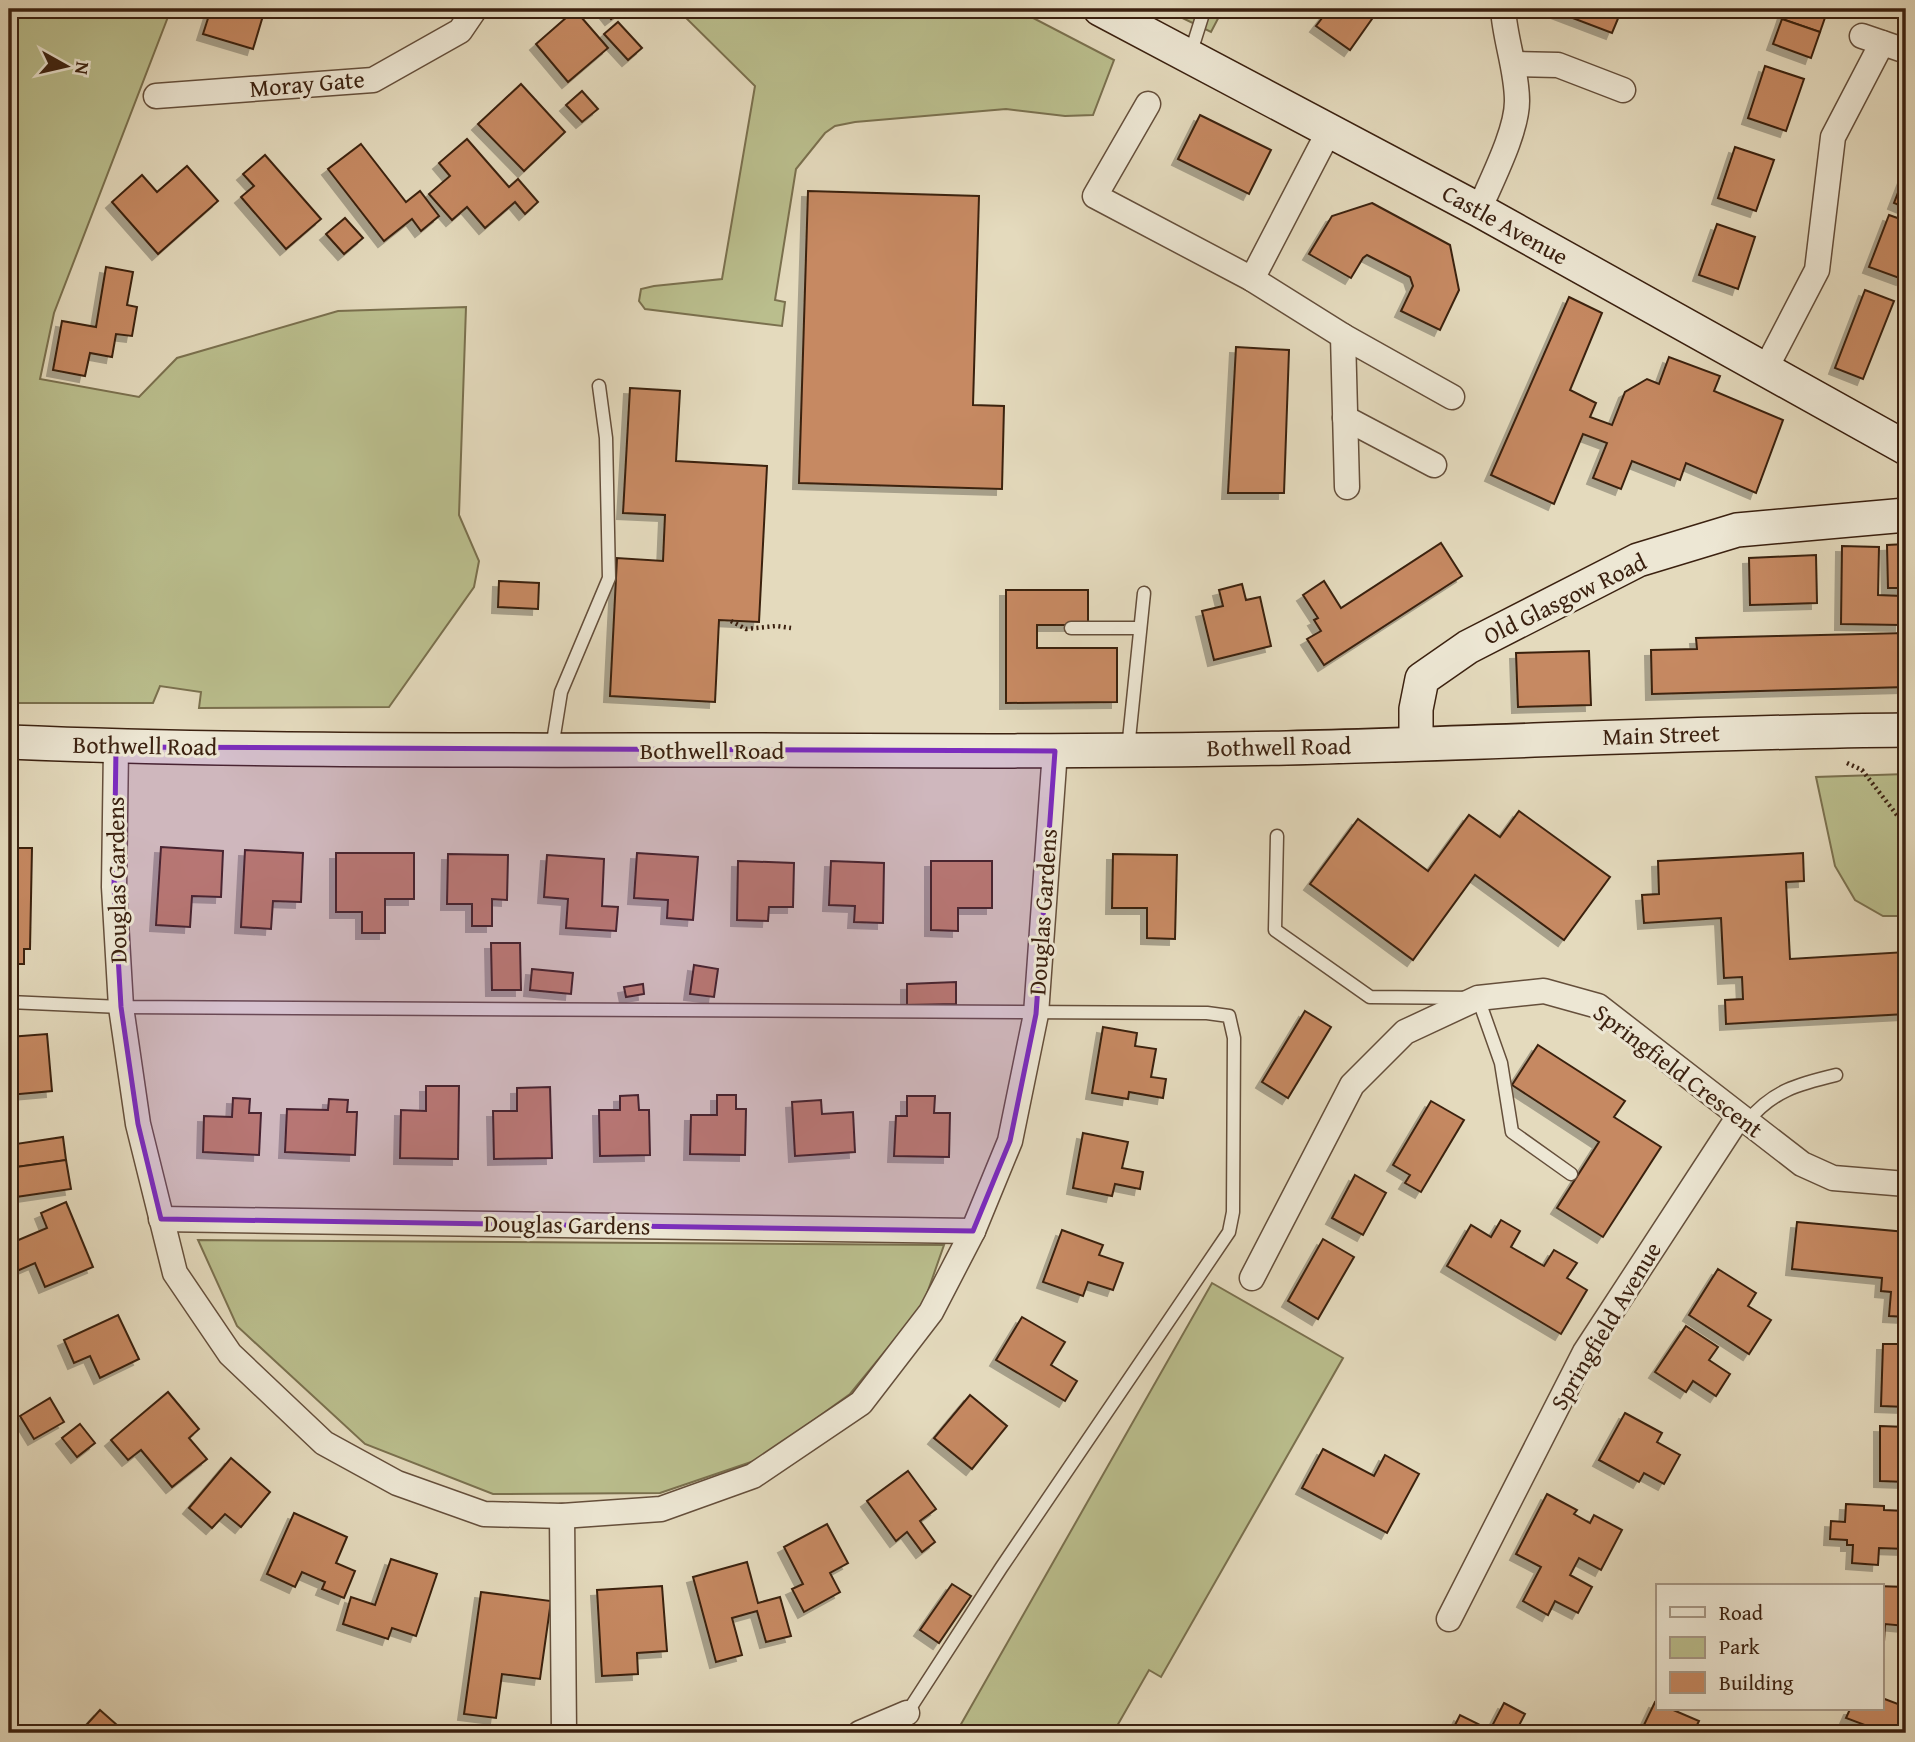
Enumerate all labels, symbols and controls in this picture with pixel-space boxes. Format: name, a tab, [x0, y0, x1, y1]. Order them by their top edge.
north arrow	[32, 32, 102, 102]
text: N	[68, 60, 98, 77]
street label: Moray Gate	[248, 61, 366, 106]
street label: Castle Avenue	[1436, 175, 1575, 274]
street label: Old Glasgow Road	[1477, 544, 1652, 653]
street label: Main Street	[1602, 715, 1721, 754]
street label: Bothwell Road	[72, 727, 218, 764]
street label: Bothwell Road	[1206, 728, 1352, 765]
street label: Bothwell Road	[640, 733, 784, 768]
street label: Douglas Gardens	[98, 796, 135, 964]
street label: Douglas Gardens	[1019, 828, 1066, 996]
street label: Springfield Crescent	[1586, 995, 1771, 1146]
street label: Douglas Gardens	[483, 1206, 651, 1243]
street label: Springfield Avenue	[1541, 1235, 1670, 1417]
legend	[1656, 1584, 1884, 1710]
text: Road	[1719, 1597, 1764, 1628]
text: Park	[1719, 1631, 1760, 1662]
text: Building	[1719, 1667, 1794, 1698]

